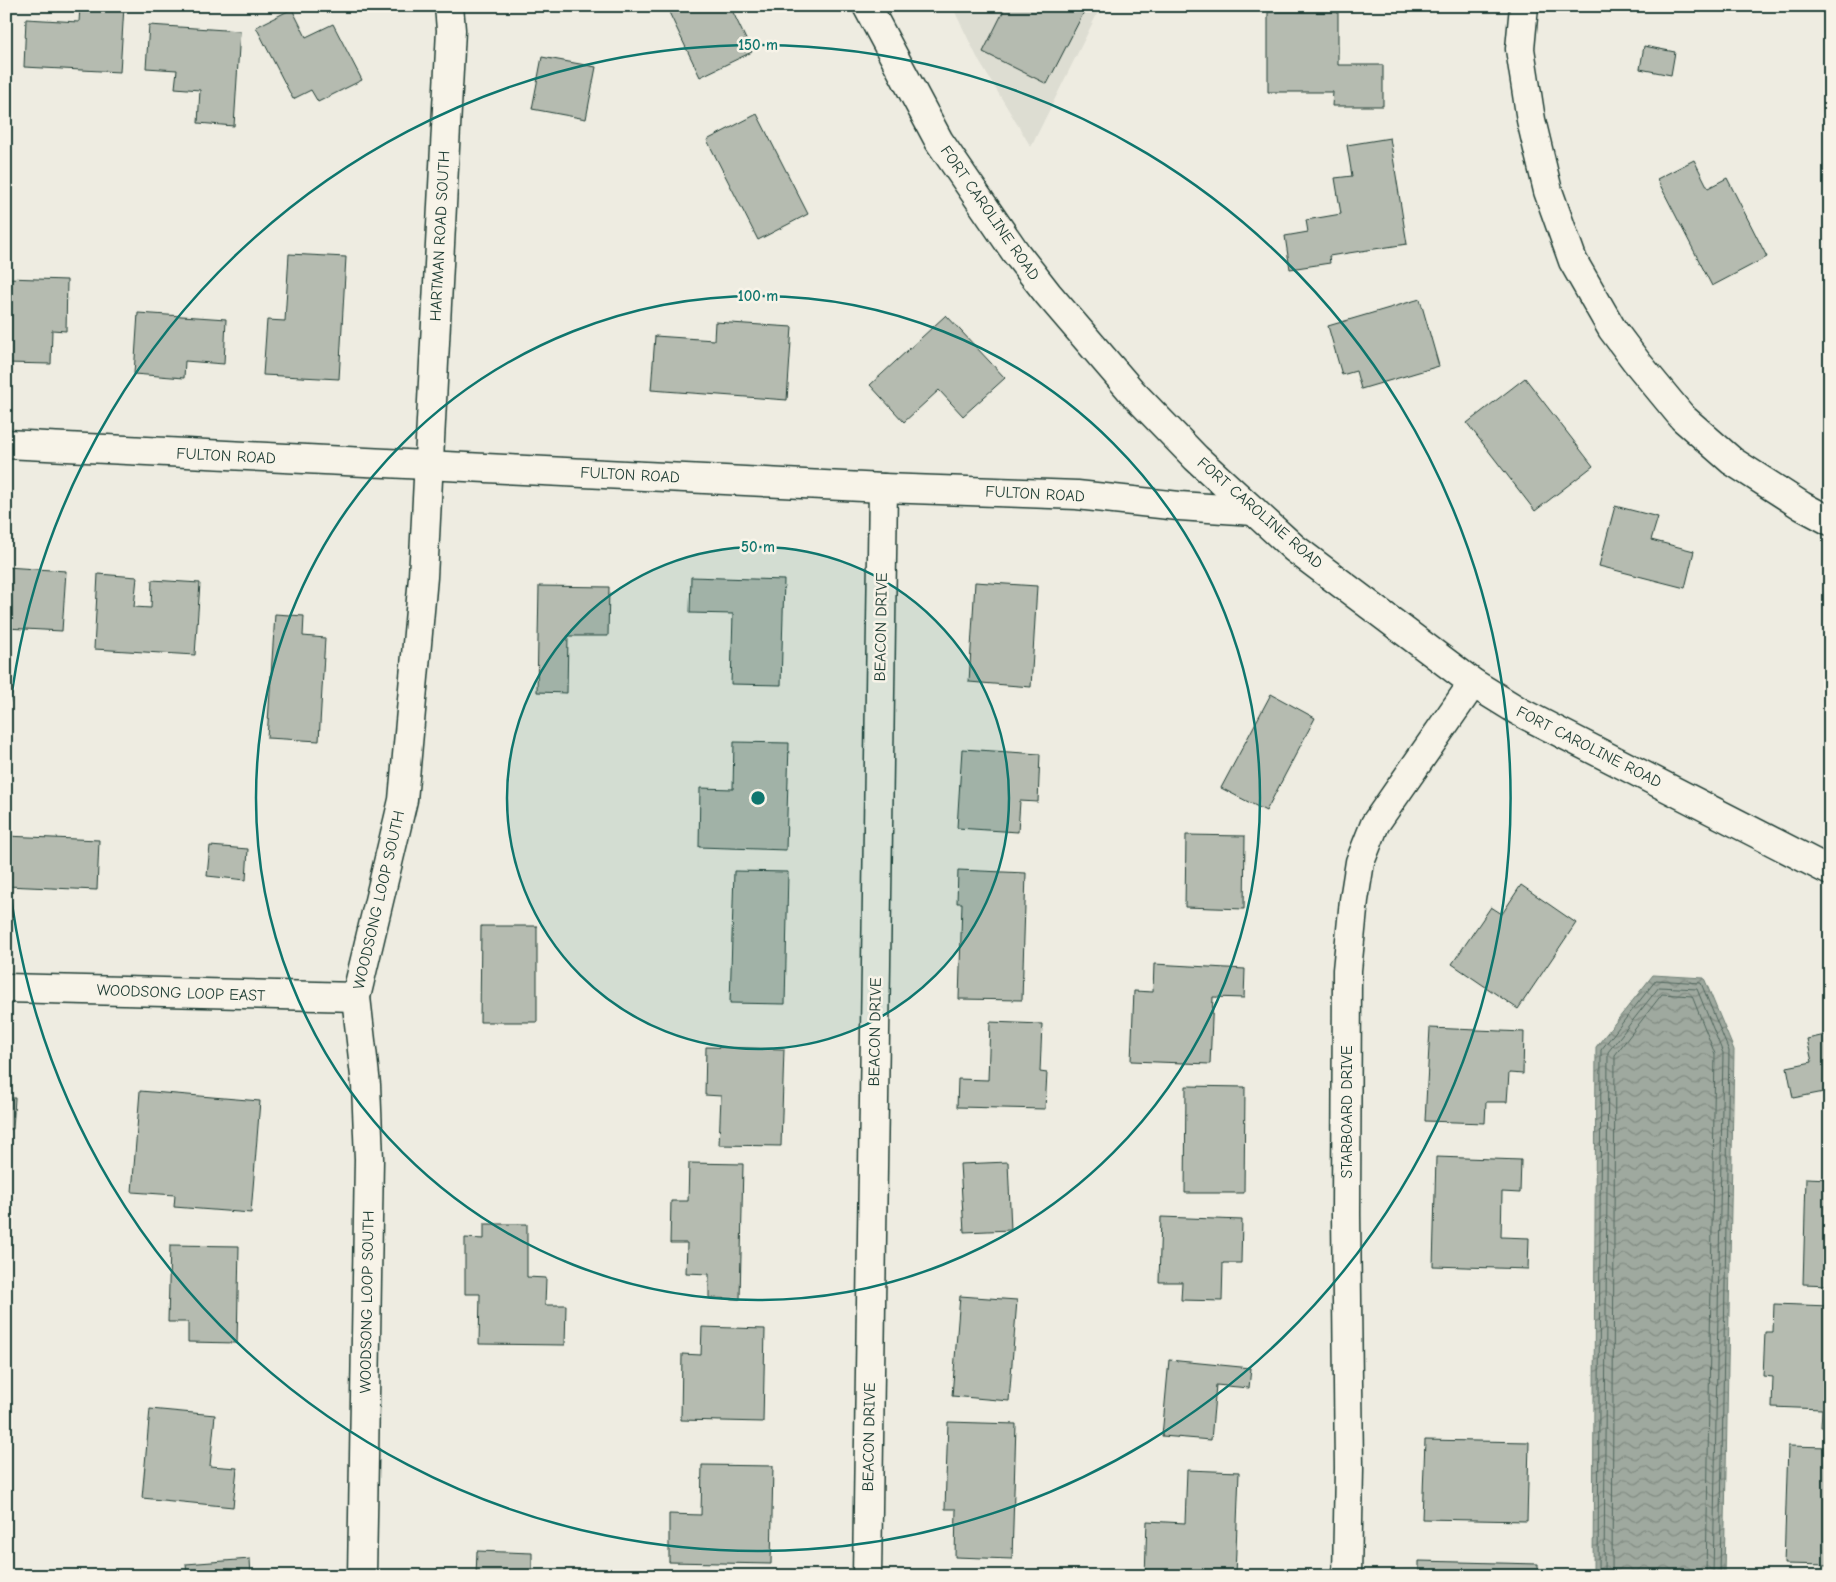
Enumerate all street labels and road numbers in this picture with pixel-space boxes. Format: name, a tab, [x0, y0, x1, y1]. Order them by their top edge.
street label: FORT CAROLINE ROAD	[937, 142, 1043, 284]
street label: HARTMAN ROAD SOUTH	[427, 150, 453, 322]
street label: FULTON ROAD	[176, 444, 276, 468]
street label: FORT CAROLINE ROAD	[1194, 454, 1326, 572]
street label: FULTON ROAD	[580, 463, 680, 487]
street label: FULTON ROAD	[985, 482, 1085, 506]
street label: BEACON DRIVE	[871, 572, 891, 682]
street label: FORT CAROLINE ROAD	[1514, 703, 1664, 791]
street label: WOODSONG LOOP SOUTH	[350, 809, 408, 991]
street label: BEACON DRIVE	[865, 977, 885, 1087]
street label: WOODSONG LOOP EAST	[96, 981, 266, 1005]
street label: STARBOARD DRIVE	[1338, 1045, 1356, 1179]
street label: WOODSONG LOOP SOUTH	[356, 1210, 378, 1394]
street label: BEACON DRIVE	[859, 1382, 879, 1492]

